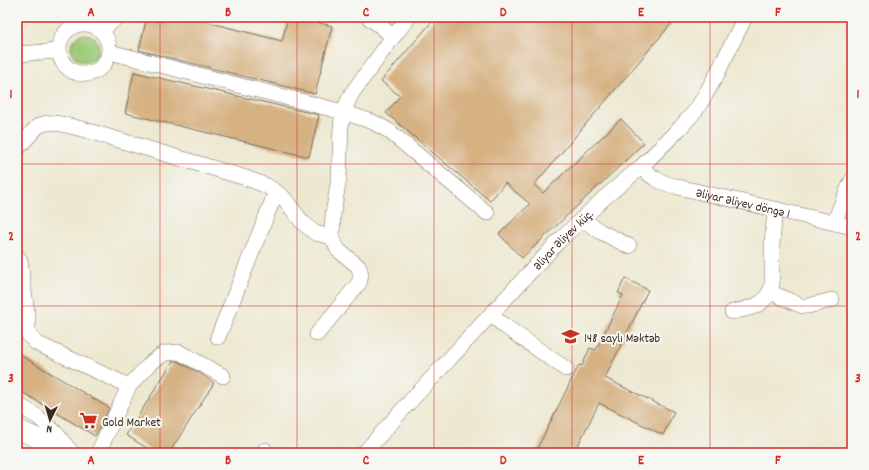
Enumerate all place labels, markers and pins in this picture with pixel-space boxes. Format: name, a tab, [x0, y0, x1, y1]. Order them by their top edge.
school or university icon: 148 saylı Məktəb	[561, 327, 581, 347]
place label: 148 saylı Məktəb	[584, 330, 661, 349]
supermarket icon: Gold Market	[79, 411, 99, 431]
place label: Gold Market	[102, 414, 161, 433]

